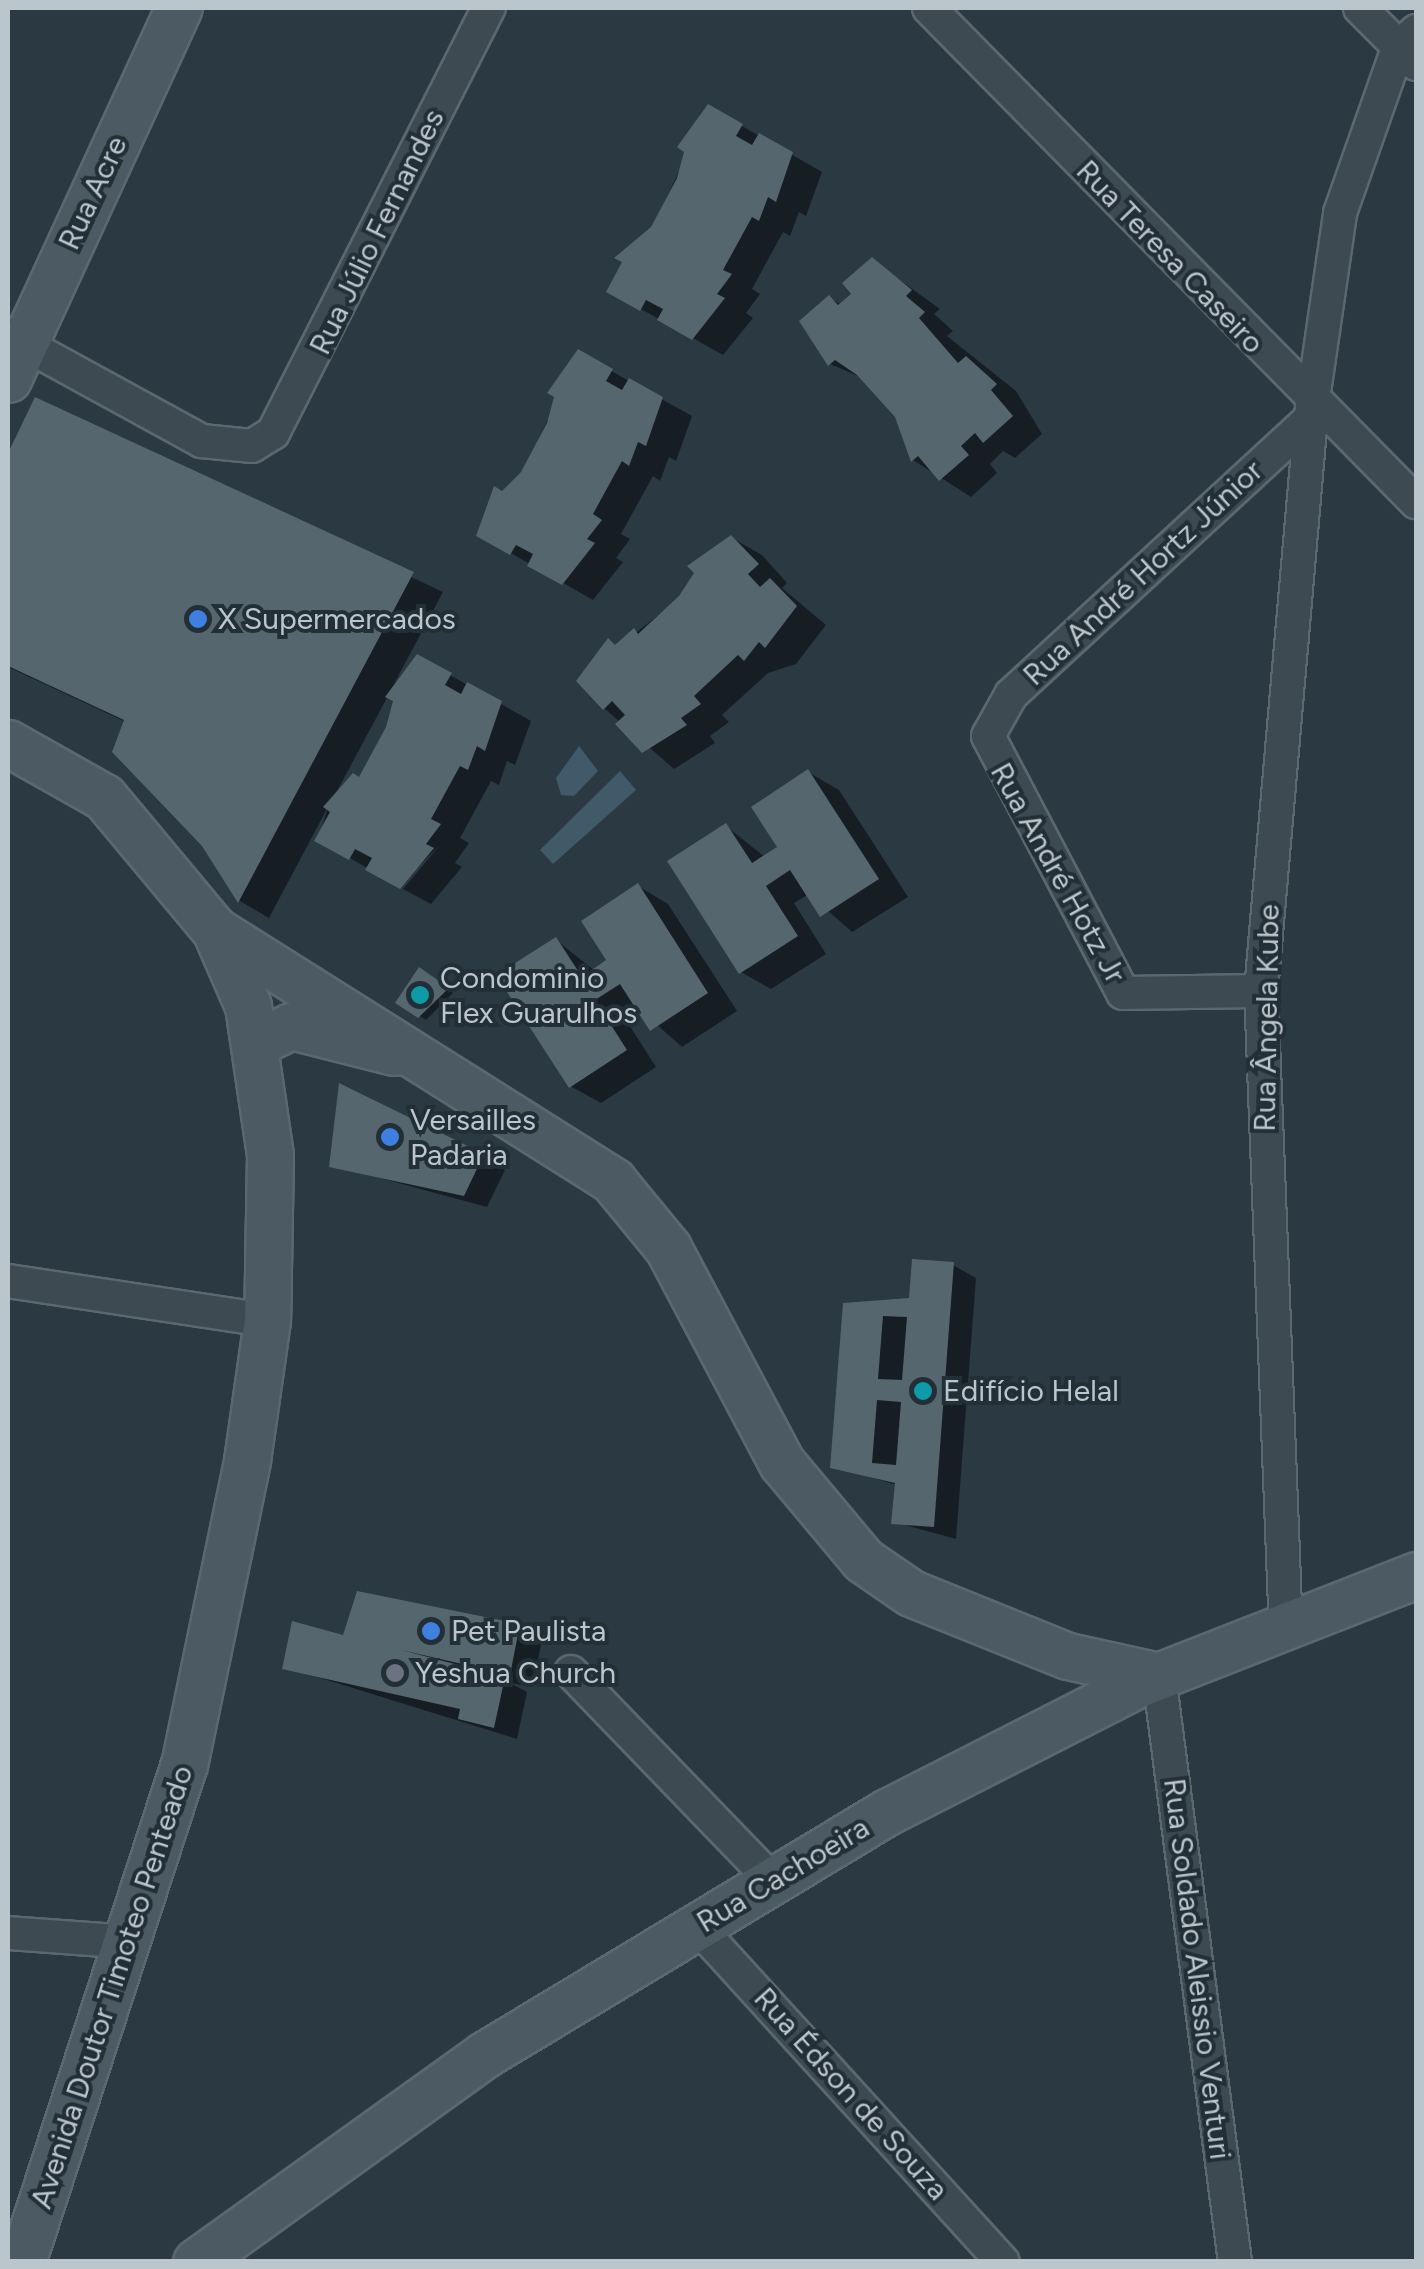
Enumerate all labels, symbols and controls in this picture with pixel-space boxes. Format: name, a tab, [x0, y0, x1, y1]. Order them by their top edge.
street label: Rua Júlio Fernandes	[302, 104, 452, 360]
street label: Rua Acre	[51, 131, 135, 255]
street label: Rua Teresa Caseiro	[1069, 153, 1271, 361]
street label: Rua André Hortz Júnior	[1016, 453, 1270, 693]
place label: X Supermercados	[218, 601, 456, 637]
marker: X Supermercados	[187, 608, 209, 630]
street label: Rua André Hotz Jr	[983, 757, 1133, 989]
street label: Rua Ângela Kube	[1247, 904, 1287, 1132]
place label: Condominio Flex Guarulhos	[440, 960, 637, 1030]
marker: Condominio Flex Guarulhos	[409, 984, 431, 1006]
place label: Versailles Padaria	[410, 1102, 536, 1172]
marker: Versailles Padaria	[379, 1126, 401, 1148]
place label: Edifício Helal	[943, 1373, 1119, 1409]
marker: Edifício Helal	[912, 1380, 934, 1402]
place label: Pet Paulista	[451, 1613, 606, 1649]
marker: Pet Paulista	[420, 1620, 442, 1642]
place label: Yeshua Church	[415, 1655, 616, 1691]
marker: Yeshua Church	[384, 1662, 406, 1684]
street label: Avenida Doutor Timoteo Penteado	[23, 1761, 201, 2213]
street label: Rua Soldado Aleissio Venturi	[1156, 1776, 1238, 2162]
street label: Rua Cachoeira	[690, 1810, 876, 1940]
street label: Rua Édson de Souza	[746, 1980, 956, 2208]

